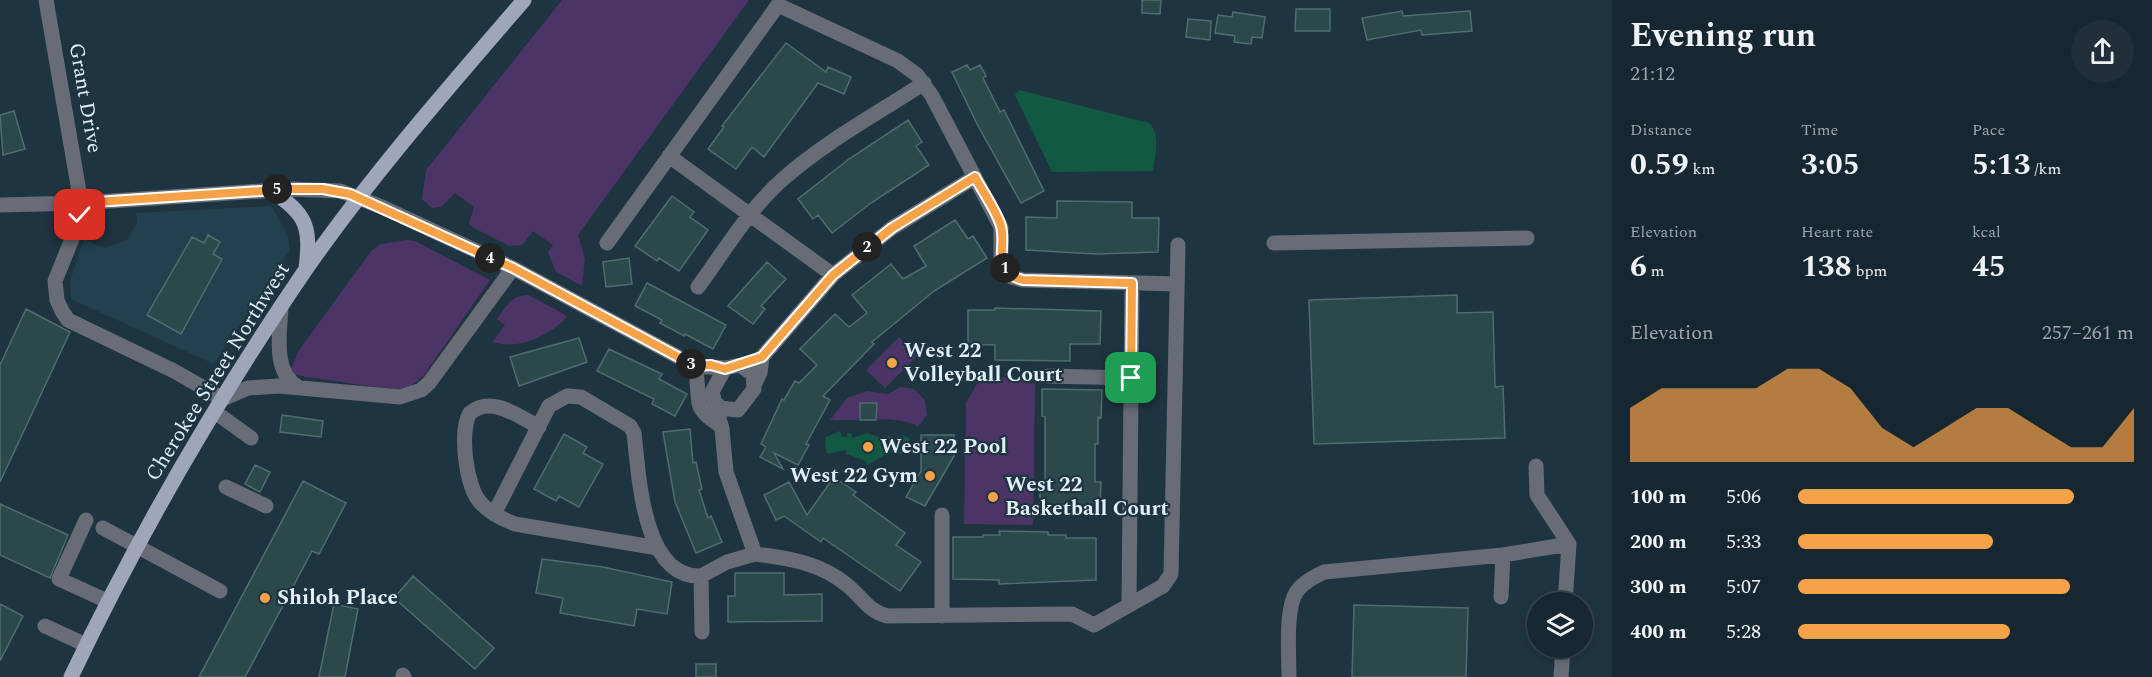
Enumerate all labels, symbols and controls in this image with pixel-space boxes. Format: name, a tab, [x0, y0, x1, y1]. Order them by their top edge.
text: Evening run	[1630, 11, 1816, 61]
button: share	[2071, 20, 2134, 83]
street label: Grant Drive	[60, 40, 110, 156]
text: 21:12	[1630, 59, 1675, 89]
text: Distance	[1630, 118, 1692, 142]
text: Time	[1801, 118, 1838, 142]
text: Pace	[1972, 118, 2005, 142]
text: 0.59	[1630, 142, 1689, 188]
text: 3:05	[1801, 142, 1860, 188]
text: 5:13	[1972, 142, 2031, 188]
text: km	[1689, 157, 1715, 181]
text: /km	[2031, 157, 2061, 181]
pin: 5	[262, 174, 292, 204]
text: 5	[273, 177, 281, 201]
pin	[54, 189, 105, 240]
icon: check	[63, 198, 96, 231]
text: Elevation	[1630, 220, 1697, 244]
text: Heart rate	[1801, 220, 1873, 244]
text: kcal	[1972, 220, 2001, 244]
pin: 2	[852, 232, 882, 262]
text: 2	[863, 235, 871, 259]
pin: 4	[475, 243, 505, 273]
text: 6	[1630, 244, 1647, 290]
text: 138	[1801, 244, 1852, 290]
text: 45	[1972, 244, 2006, 290]
text: 4	[486, 246, 494, 270]
pin: 1	[990, 253, 1020, 283]
street label: Cherokee Street Northwest	[137, 256, 299, 488]
text: 1	[1001, 256, 1009, 280]
text: m	[1647, 259, 1665, 283]
text: bpm	[1852, 259, 1887, 283]
text: Elevation	[1630, 318, 1714, 348]
text: 257–261 m	[2042, 318, 2134, 348]
place label: West 22 Volleyball Court	[904, 335, 1062, 391]
pin: 3	[676, 349, 706, 379]
text: 3	[687, 352, 695, 376]
pin	[1105, 352, 1156, 403]
marker: West 22 Volleyball Court	[885, 356, 899, 370]
icon: arrive	[1114, 361, 1147, 394]
place label: West 22 Pool	[880, 431, 1007, 463]
marker: West 22 Pool	[861, 440, 875, 454]
place label: West 22 Gym	[790, 460, 918, 492]
marker: West 22 Gym	[923, 469, 937, 483]
place label: West 22 Basketball Court	[1005, 469, 1169, 525]
text: 100 m	[1630, 482, 1687, 512]
text: 5:06	[1726, 482, 1761, 512]
marker: West 22 Basketball Court	[986, 490, 1000, 504]
text: 200 m	[1630, 527, 1687, 557]
text: 5:33	[1726, 527, 1761, 557]
text: 300 m	[1630, 572, 1687, 602]
text: 5:07	[1726, 572, 1761, 602]
place label: Shiloh Place	[277, 582, 398, 614]
marker: Shiloh Place	[258, 591, 272, 605]
map controls	[1527, 592, 1593, 658]
button: layers	[1527, 592, 1593, 658]
text: 400 m	[1630, 617, 1687, 647]
text: 5:28	[1726, 617, 1761, 647]

